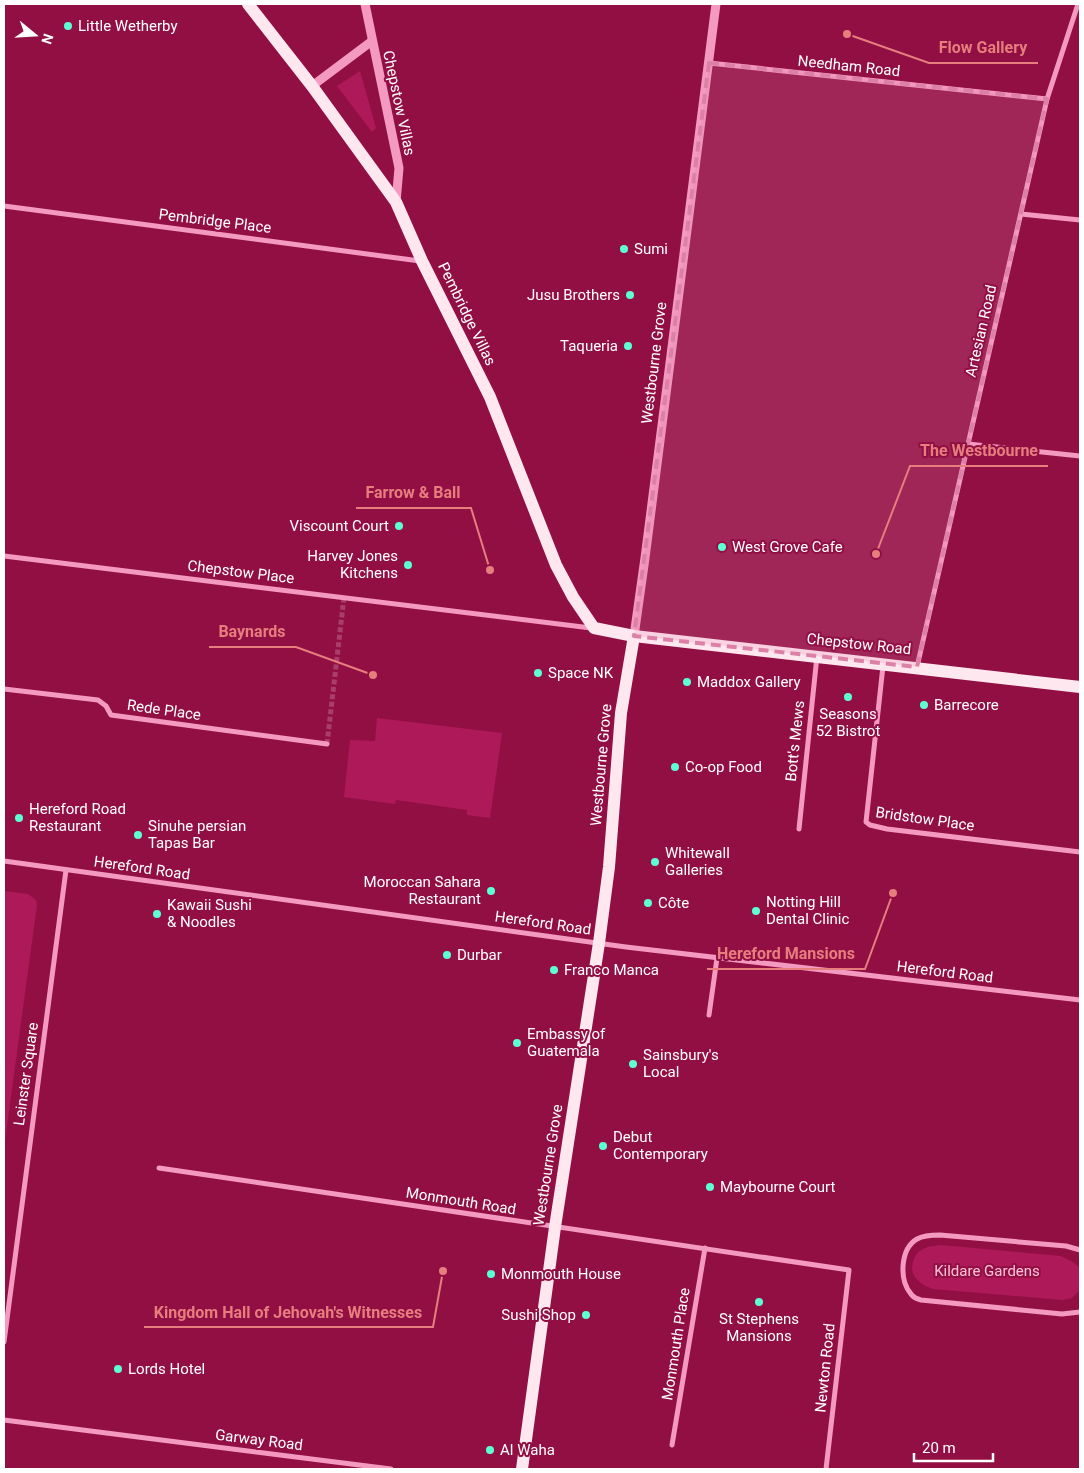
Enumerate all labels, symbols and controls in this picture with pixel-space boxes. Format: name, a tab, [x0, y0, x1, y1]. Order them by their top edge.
north arrow	[10, 10, 60, 60]
place label: Little Wetherby	[78, 17, 178, 35]
marker: Little Wetherby	[62, 20, 74, 32]
text: N	[38, 32, 57, 46]
callout: Flow Gallery	[929, 32, 1038, 63]
text: Flow Gallery	[939, 38, 1028, 57]
street label: Chepstow Villas	[379, 49, 419, 157]
street label: Needham Road	[797, 52, 901, 80]
street label: Pembridge Place	[158, 205, 272, 237]
place label: Sumi	[634, 240, 668, 258]
marker: Sumi	[618, 243, 630, 255]
street label: Pembridge Villas	[434, 259, 500, 369]
street label: Artesian Road	[962, 283, 1000, 379]
place label: Jusu Brothers	[527, 286, 620, 304]
marker: Jusu Brothers	[624, 289, 636, 301]
street label: Westbourne Grove	[638, 301, 670, 425]
place label: Taqueria	[560, 337, 618, 355]
marker: Taqueria	[622, 340, 634, 352]
callout: The Westbourne	[910, 435, 1048, 466]
text: The Westbourne	[920, 441, 1038, 460]
callout: Farrow & Ball	[356, 477, 471, 508]
text: Farrow & Ball	[365, 483, 461, 502]
place label: Viscount Court	[290, 517, 389, 535]
marker: Viscount Court	[393, 520, 405, 532]
place label: West Grove Cafe	[732, 538, 843, 556]
marker: West Grove Cafe	[716, 541, 728, 553]
place label: Harvey Jones Kitchens	[307, 547, 398, 582]
street label: Chepstow Place	[187, 557, 296, 587]
marker: Harvey Jones Kitchens	[402, 559, 414, 571]
callout: Baynards	[209, 616, 296, 647]
text: Baynards	[218, 622, 286, 641]
street label: Chepstow Road	[806, 630, 912, 658]
place label: Space NK	[548, 664, 614, 682]
marker: Space NK	[532, 667, 544, 679]
place label: Maddox Gallery	[697, 673, 801, 691]
marker: Maddox Gallery	[681, 676, 693, 688]
marker: Seasons 52 Bistrot	[842, 691, 854, 703]
street label: Rede Place	[126, 696, 202, 724]
place label: Barrecore	[934, 696, 999, 714]
marker: Barrecore	[918, 699, 930, 711]
street label: Bott's Mews	[782, 700, 808, 782]
street label: Westbourne Grove	[587, 703, 615, 827]
place label: Seasons 52 Bistrot	[816, 705, 880, 740]
place label: Co-op Food	[685, 758, 762, 776]
marker: Co-op Food	[669, 761, 681, 773]
place label: Hereford Road Restaurant	[29, 800, 126, 835]
street label: Bridstow Place	[874, 803, 976, 835]
marker: Hereford Road Restaurant	[13, 812, 25, 824]
place label: Sinuhe persian Tapas Bar	[148, 817, 246, 852]
marker: Sinuhe persian Tapas Bar	[132, 829, 144, 841]
place label: Whitewall Galleries	[665, 844, 730, 879]
street label: Hereford Road	[93, 852, 191, 884]
marker: Whitewall Galleries	[649, 856, 661, 868]
place label: Moroccan Sahara Restaurant	[364, 873, 481, 908]
marker: Moroccan Sahara Restaurant	[485, 885, 497, 897]
place label: Notting Hill Dental Clinic	[766, 893, 850, 928]
place label: Côte	[658, 894, 689, 912]
place label: Kawaii Sushi & Noodles	[167, 896, 252, 931]
marker: Côte	[642, 897, 654, 909]
marker: Notting Hill Dental Clinic	[750, 905, 762, 917]
street label: Hereford Road	[494, 907, 592, 939]
marker: Kawaii Sushi & Noodles	[151, 908, 163, 920]
callout: Hereford Mansions	[707, 938, 865, 969]
text: Hereford Mansions	[717, 944, 855, 963]
place label: Durbar	[457, 946, 502, 964]
marker: Durbar	[441, 949, 453, 961]
street label: Hereford Road	[896, 957, 994, 987]
place label: Franco Manca	[564, 961, 659, 979]
marker: Franco Manca	[548, 964, 560, 976]
street label: Leinster Square	[10, 1021, 42, 1127]
place label: Embassy of Guatemala	[527, 1025, 606, 1060]
marker: Embassy of Guatemala	[511, 1037, 523, 1049]
place label: Sainsbury's Local	[643, 1046, 719, 1081]
marker: Sainsbury's Local	[627, 1058, 639, 1070]
street label: Westbourne Grove	[530, 1103, 566, 1227]
place label: Debut Contemporary	[613, 1128, 708, 1163]
marker: Debut Contemporary	[597, 1140, 609, 1152]
place label: Maybourne Court	[720, 1178, 836, 1196]
marker: Maybourne Court	[704, 1181, 716, 1193]
street label: Monmouth Road	[405, 1183, 517, 1219]
park label: Kildare Gardens	[934, 1262, 1040, 1280]
place label: Monmouth House	[501, 1265, 621, 1283]
marker: Monmouth House	[485, 1268, 497, 1280]
street label: Monmouth Place	[658, 1286, 694, 1402]
callout: Kingdom Hall of Jehovah's Witnesses	[144, 1296, 433, 1327]
marker: St Stephens Mansions	[753, 1296, 765, 1308]
text: Kingdom Hall of Jehovah's Witnesses	[154, 1303, 422, 1322]
place label: Sushi Shop	[501, 1306, 576, 1324]
marker: Sushi Shop	[580, 1309, 592, 1321]
place label: St Stephens Mansions	[719, 1310, 799, 1345]
street label: Newton Road	[811, 1322, 839, 1414]
place label: Lords Hotel	[128, 1360, 205, 1378]
marker: Lords Hotel	[112, 1363, 124, 1375]
street label: Garway Road	[214, 1426, 304, 1454]
scale bar	[914, 1430, 993, 1462]
text: 20 m	[922, 1439, 956, 1457]
place label: Al Waha	[500, 1441, 555, 1459]
marker: Al Waha	[484, 1444, 496, 1456]

